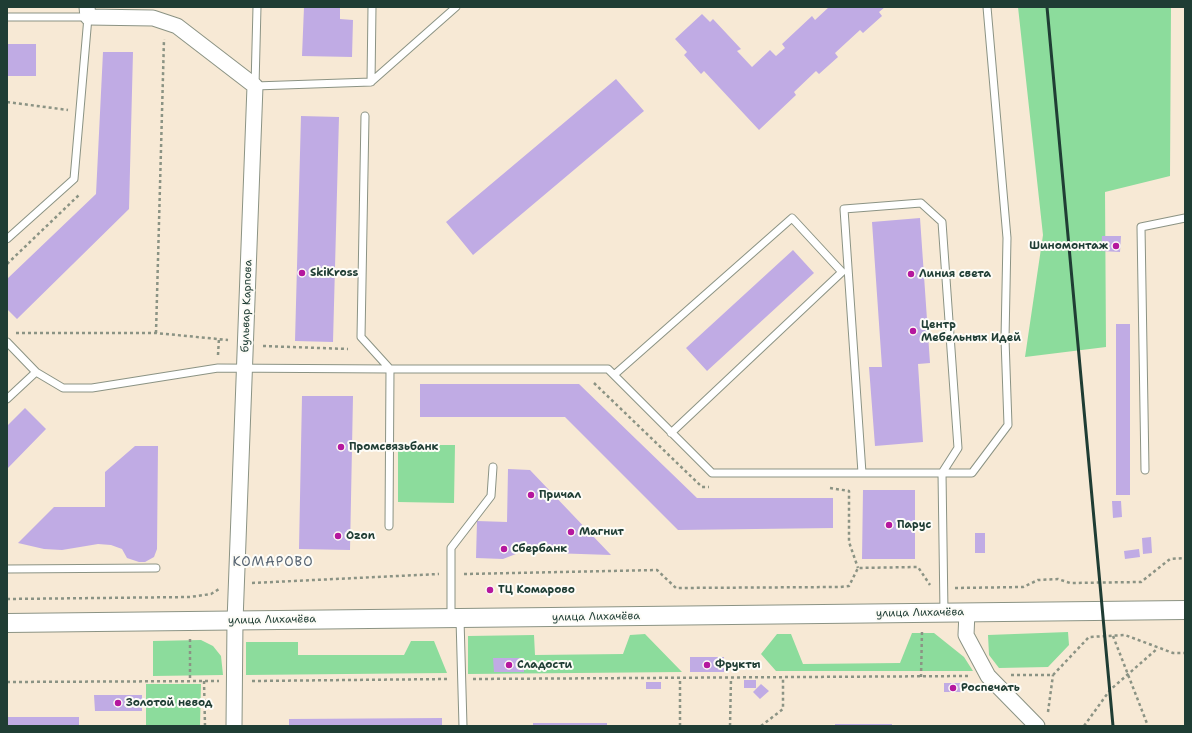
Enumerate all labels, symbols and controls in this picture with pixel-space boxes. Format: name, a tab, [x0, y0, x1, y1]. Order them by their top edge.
place label: Шиномонтаж	[1029, 239, 1108, 253]
marker: Шиномонтаж	[1111, 241, 1121, 251]
street label: бульвар Карпова	[239, 259, 255, 353]
place label: SkiKross	[310, 266, 358, 280]
place label: Линия света	[919, 267, 991, 281]
marker: SkiKross	[297, 268, 307, 278]
marker: Линия света	[906, 269, 916, 279]
place label: Центр Мебельных Идей	[921, 318, 1021, 344]
marker: Центр Мебельных Идей	[908, 326, 918, 336]
place label: Промсвязьбанк	[349, 440, 438, 454]
marker: Промсвязьбанк	[336, 442, 346, 452]
place label: Причал	[539, 488, 581, 502]
marker: Причал	[526, 490, 536, 500]
place label: Парус	[897, 518, 931, 532]
marker: Парус	[884, 520, 894, 530]
place label: Магнит	[579, 525, 624, 539]
marker: Магнит	[566, 527, 576, 537]
place label: Ozon	[346, 529, 375, 543]
marker: Ozon	[333, 531, 343, 541]
place label: Сбербанк	[512, 542, 567, 556]
marker: Сбербанк	[499, 544, 509, 554]
district label: КОМАРОВО	[232, 555, 314, 571]
place label: ТЦ Комарово	[498, 583, 575, 597]
marker: ТЦ Комарово	[485, 585, 495, 595]
street label: улица Лихачёва	[876, 606, 964, 620]
street label: улица Лихачёва	[552, 610, 640, 624]
street label: улица Лихачёва	[228, 613, 316, 627]
place label: Сладости	[517, 658, 572, 672]
place label: Фрукты	[715, 658, 760, 672]
marker: Сладости	[504, 660, 514, 670]
marker: Фрукты	[702, 660, 712, 670]
place label: Роспечать	[961, 681, 1020, 695]
marker: Роспечать	[948, 683, 958, 693]
place label: Золотой невод	[126, 696, 213, 710]
marker: Золотой невод	[113, 698, 123, 708]

